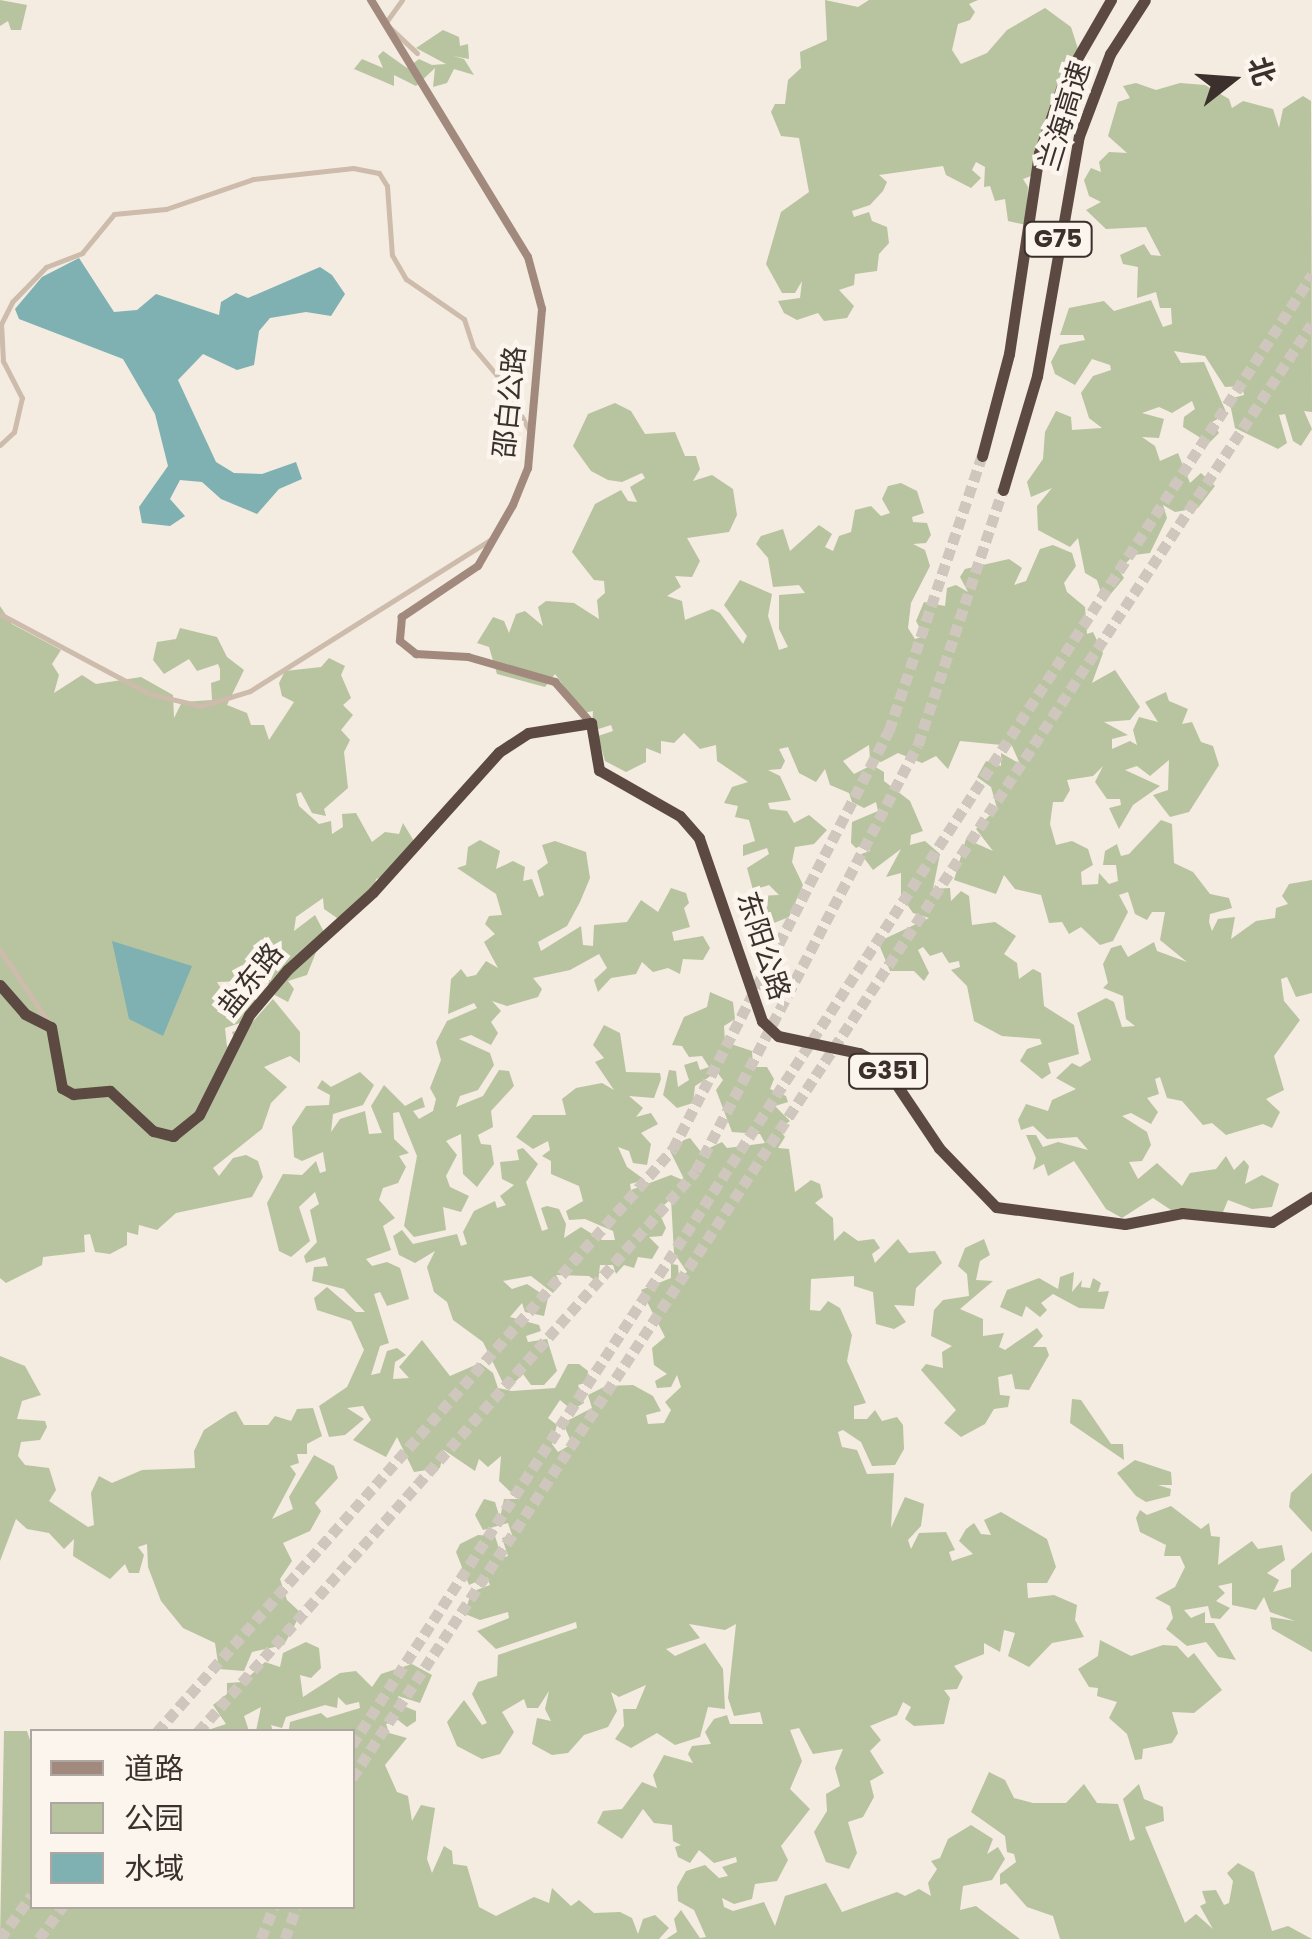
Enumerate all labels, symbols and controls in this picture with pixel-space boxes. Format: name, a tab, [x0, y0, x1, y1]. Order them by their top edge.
north arrow	[1182, 30, 1282, 130]
text: 北	[1238, 52, 1284, 90]
street label: 兰海高速	[1033, 58, 1097, 174]
road number: G75	[1023, 219, 1093, 259]
street label: 邵白公路	[487, 345, 533, 459]
street label: 东阳公路	[730, 888, 796, 1004]
street label: 盐东路	[212, 937, 290, 1023]
road number: G351	[848, 1051, 928, 1091]
legend	[30, 1729, 355, 1909]
text: 道路	[124, 1747, 184, 1790]
text: 公园	[124, 1797, 184, 1840]
text: 水域	[124, 1847, 184, 1890]

